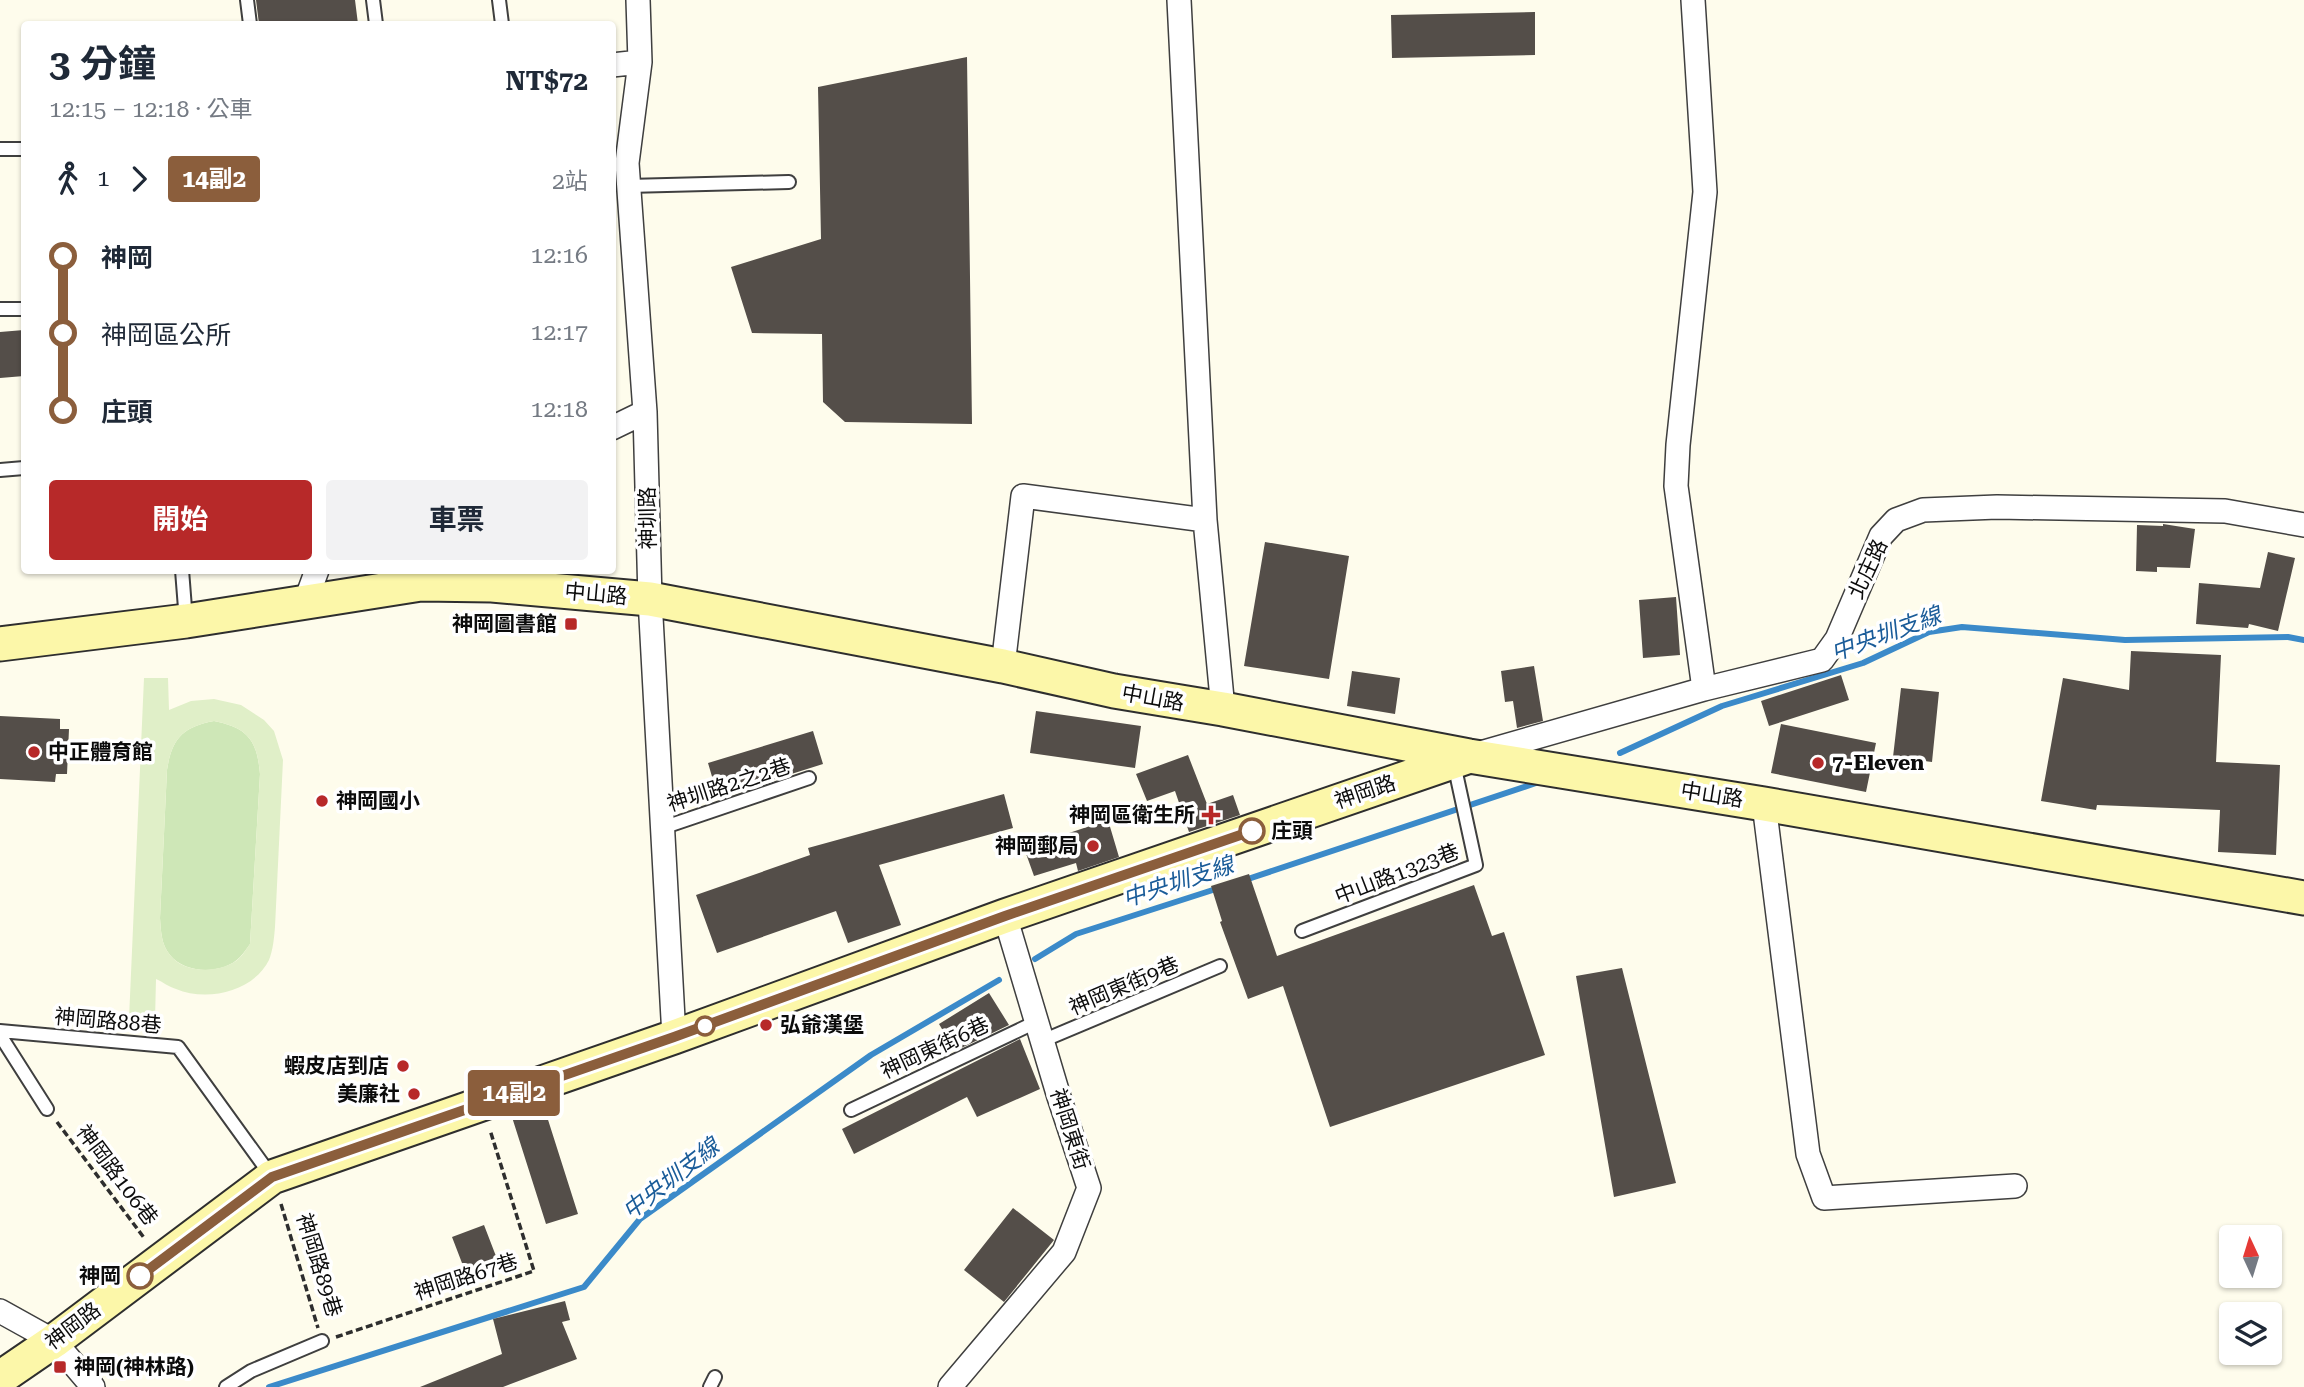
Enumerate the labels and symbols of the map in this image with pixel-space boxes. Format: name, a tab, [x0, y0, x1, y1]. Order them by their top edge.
street label: 神圳路	[635, 486, 661, 550]
street label: 北庄路	[1844, 535, 1892, 603]
street label: 中山路	[564, 579, 628, 609]
water label: 中央圳支線	[1827, 601, 1947, 666]
place label: 神岡圖書館	[452, 612, 557, 636]
marker: 神岡圖書館	[563, 616, 579, 632]
street label: 中山路	[1120, 681, 1186, 715]
place label: 中正體育館	[48, 740, 153, 764]
marker: 中正體育館	[26, 744, 42, 760]
place label: 7-Eleven	[1832, 751, 1924, 775]
street label: 神圳路2之2巷	[664, 754, 794, 816]
marker: 7-Eleven	[1810, 755, 1826, 771]
street label: 神岡路	[1331, 770, 1399, 814]
street label: 中山路	[1679, 778, 1745, 812]
place label: 神岡國小	[336, 789, 420, 813]
marker: 神岡國小	[314, 793, 330, 809]
place label: 神岡區衛生所	[1069, 803, 1195, 827]
marker: 神岡區衛生所	[1201, 805, 1221, 825]
marker: 庄頭	[1239, 818, 1265, 844]
place label: 庄頭	[1271, 819, 1313, 843]
place label: 神岡郵局	[995, 834, 1079, 858]
marker: 神岡郵局	[1085, 838, 1101, 854]
street label: 中山路1323巷	[1332, 839, 1462, 909]
water label: 中央圳支線	[1119, 850, 1240, 913]
street label: 神岡東街9巷	[1066, 952, 1182, 1020]
street label: 神岡路88巷	[53, 1004, 163, 1038]
street label: 神岡東街6巷	[877, 1012, 993, 1084]
place label: 弘爺漢堡	[780, 1013, 864, 1037]
unlabelled marker	[695, 1016, 715, 1036]
marker: 弘爺漢堡	[758, 1017, 774, 1033]
place label: 蝦皮店到店	[284, 1054, 389, 1078]
marker: 蝦皮店到店	[395, 1058, 411, 1074]
line badge: 14副2	[465, 1070, 563, 1116]
place label: 美廉社	[337, 1082, 400, 1106]
street label: 神岡東街	[1046, 1085, 1094, 1173]
marker: 美廉社	[406, 1086, 422, 1102]
street label: 神岡路106巷	[72, 1120, 162, 1230]
water label: 中央圳支線	[617, 1131, 727, 1225]
street label: 神岡路89巷	[292, 1210, 346, 1320]
north arrow	[2219, 1225, 2282, 1288]
street label: 神岡路67巷	[411, 1249, 521, 1305]
marker: 神岡	[127, 1263, 153, 1289]
place label: 神岡	[79, 1264, 121, 1288]
street label: 神岡路	[41, 1297, 105, 1355]
place label: 神岡(神林路)	[74, 1355, 194, 1379]
marker: 神岡(神林路)	[52, 1359, 68, 1375]

